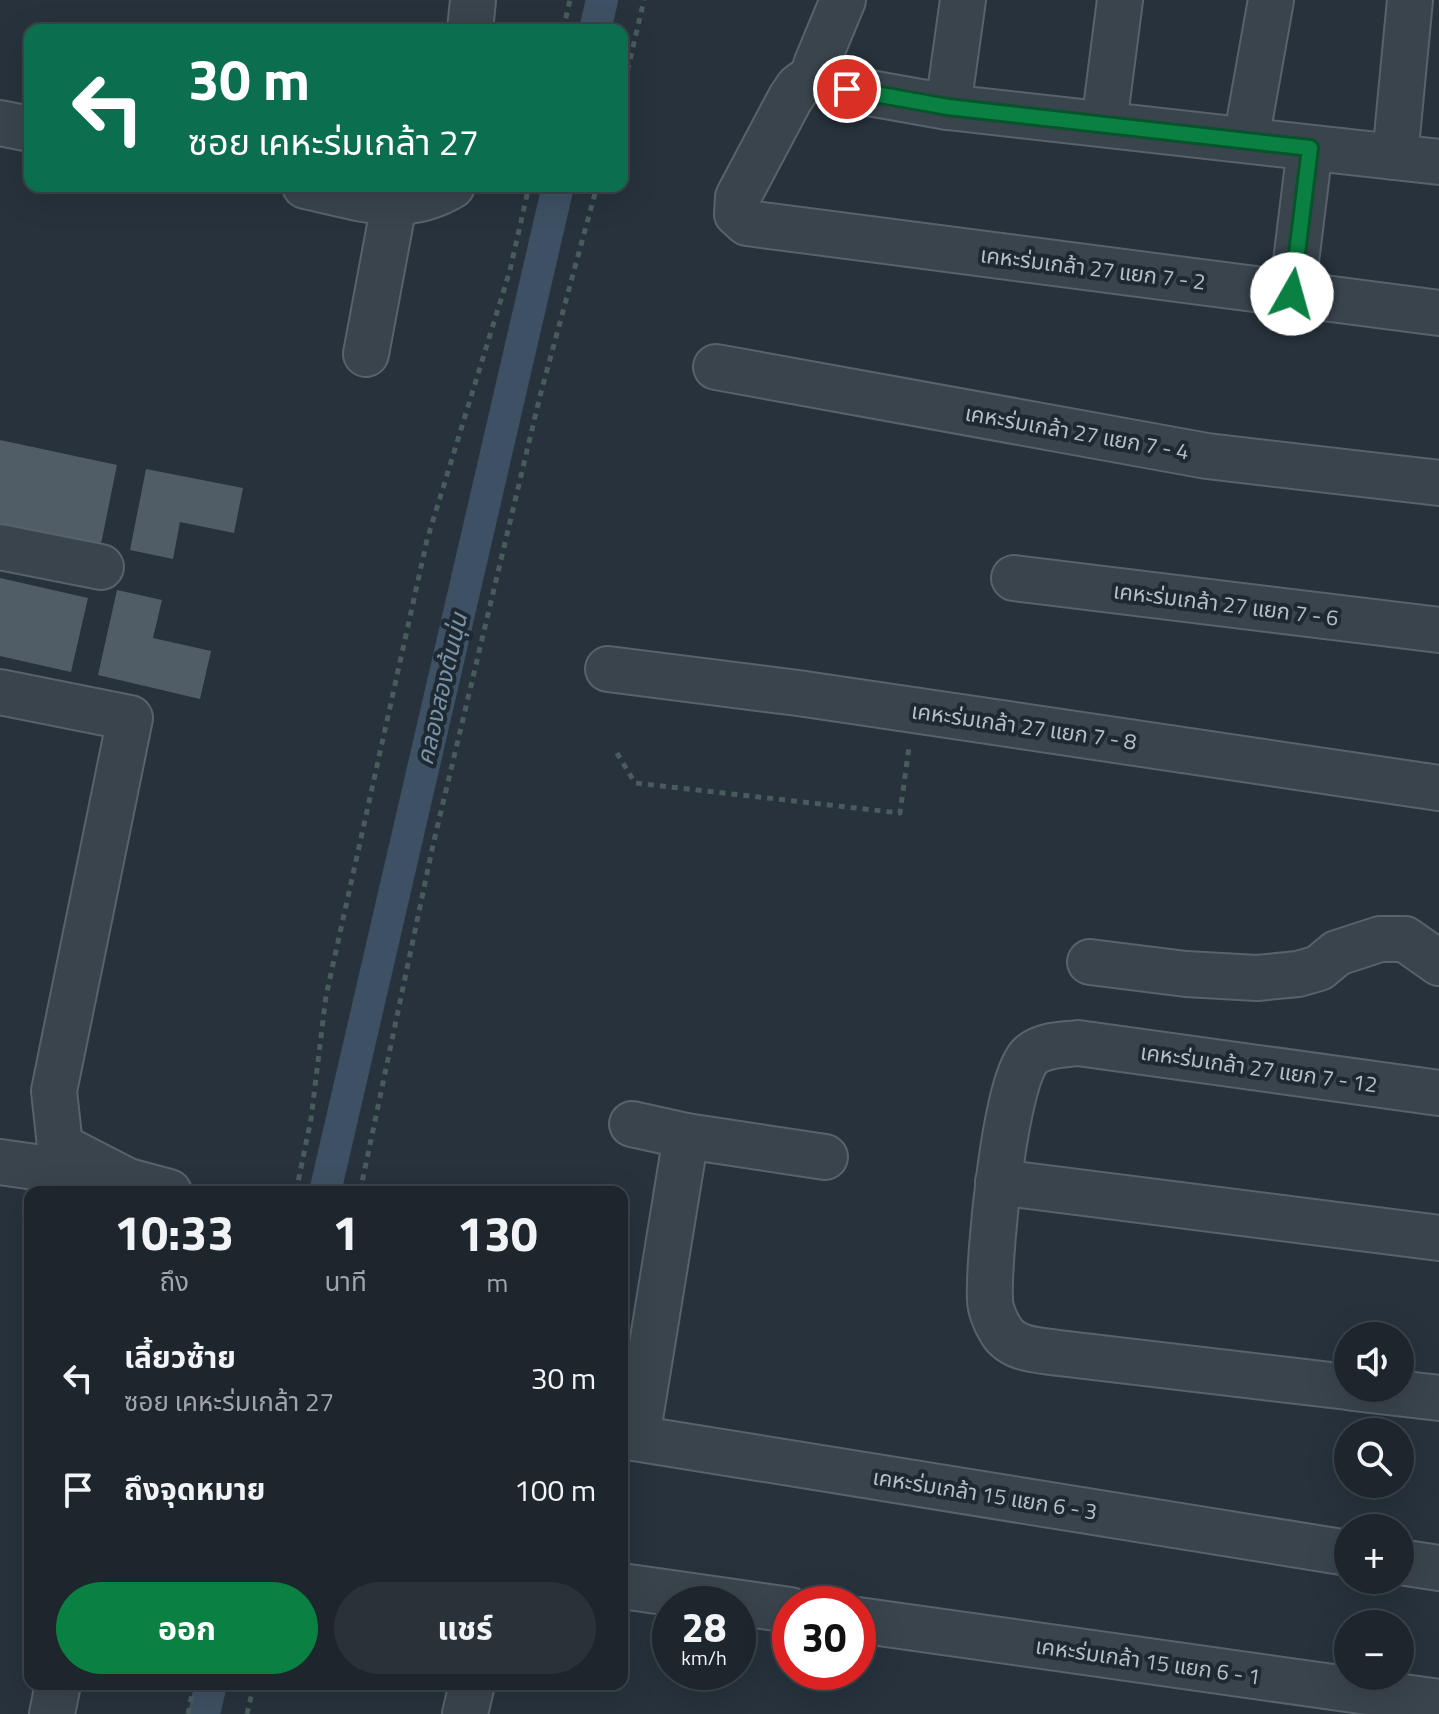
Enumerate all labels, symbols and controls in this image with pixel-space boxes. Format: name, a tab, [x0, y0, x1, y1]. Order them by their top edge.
text: 30 m	[188, 37, 310, 122]
pin	[813, 55, 881, 123]
icon: left	[56, 56, 160, 160]
icon: arrive	[825, 67, 869, 111]
text: ซอย เคหะร่มเกล้า 27	[188, 114, 479, 169]
street label: เคหะร่มเกล้า 27 แยก 7 - 2	[978, 237, 1208, 299]
position arrow	[1250, 252, 1334, 336]
street label: เคหะร่มเกล้า 27 แยก 7 - 4	[962, 396, 1192, 468]
street label: เคหะร่มเกล้า 27 แยก 7 - 6	[1111, 573, 1341, 635]
water label: คลองสองต้นนุ่น	[406, 608, 476, 768]
street label: เคหะร่มเกล้า 27 แยก 7 - 8	[909, 693, 1139, 759]
street label: เคหะร่มเกล้า 27 แยก 7 - 12	[1138, 1035, 1380, 1101]
text: 10:33	[114, 1196, 234, 1269]
text: 1	[332, 1196, 359, 1269]
text: 130	[457, 1197, 538, 1270]
text: ถึง	[159, 1262, 189, 1301]
text: นาที	[324, 1262, 367, 1301]
text: m	[486, 1263, 508, 1302]
map controls	[1334, 1322, 1414, 1690]
button: sound	[1334, 1322, 1414, 1402]
text: เลี้ยวซ้าย	[124, 1334, 236, 1380]
text: 30 m	[531, 1355, 596, 1401]
icon: left	[56, 1356, 100, 1400]
text: ซอย เคหะร่มเกล้า 27	[124, 1382, 334, 1421]
button: search	[1334, 1418, 1414, 1498]
street label: เคหะร่มเกล้า 15 แยก 6 - 3	[870, 1459, 1100, 1529]
text: ถึงจุดหมาย	[124, 1466, 265, 1512]
text: 100 m	[514, 1467, 596, 1513]
icon: arrive	[56, 1468, 100, 1512]
button: +	[1334, 1514, 1414, 1594]
button: ออก	[56, 1582, 318, 1674]
button: แชร์	[334, 1582, 596, 1674]
speed limit sign: 30	[772, 1586, 876, 1690]
text: 28	[682, 1597, 726, 1658]
button: −	[1334, 1610, 1414, 1690]
street label: เคหะร่มเกล้า 15 แยก 6 - 1	[1033, 1628, 1263, 1694]
text: km/h	[681, 1642, 727, 1673]

